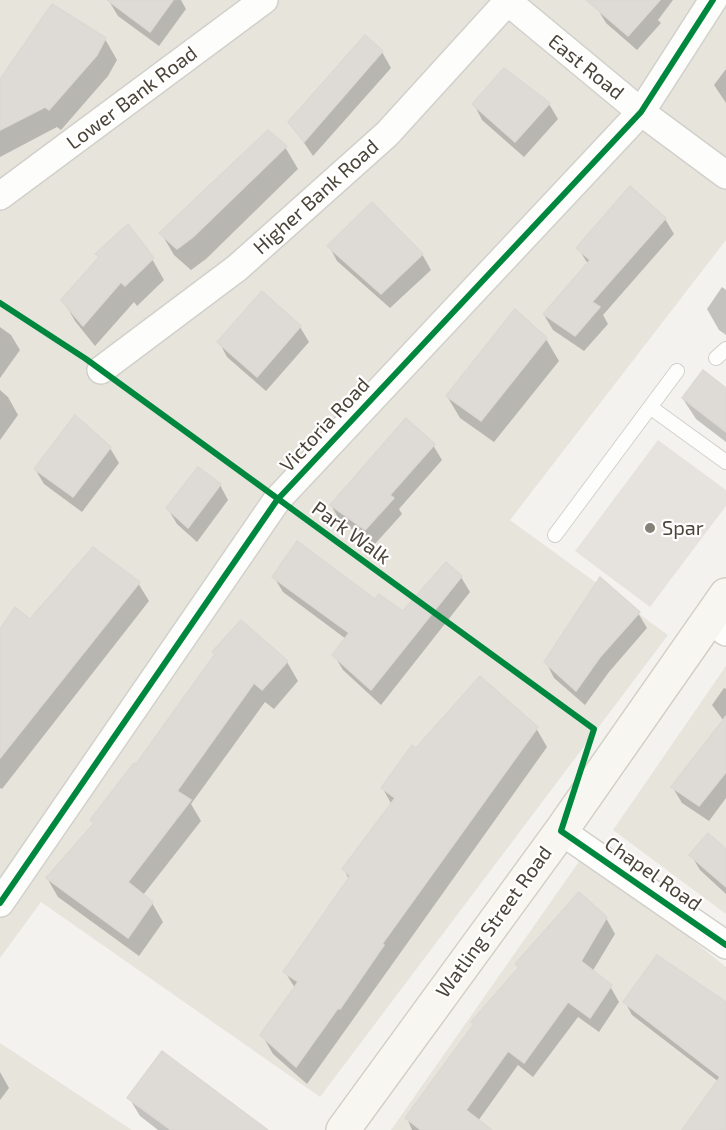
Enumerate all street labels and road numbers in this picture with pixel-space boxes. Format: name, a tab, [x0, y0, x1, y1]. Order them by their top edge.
street label: East Road	[543, 29, 629, 105]
street label: Lower Bank Road	[62, 41, 202, 155]
street label: Higher Bank Road	[249, 135, 383, 259]
street label: Victoria Road	[275, 373, 375, 477]
street label: Park Walk	[307, 496, 395, 570]
street label: Chapel Road	[600, 832, 706, 916]
street label: Watling Street Road	[431, 842, 557, 1002]

